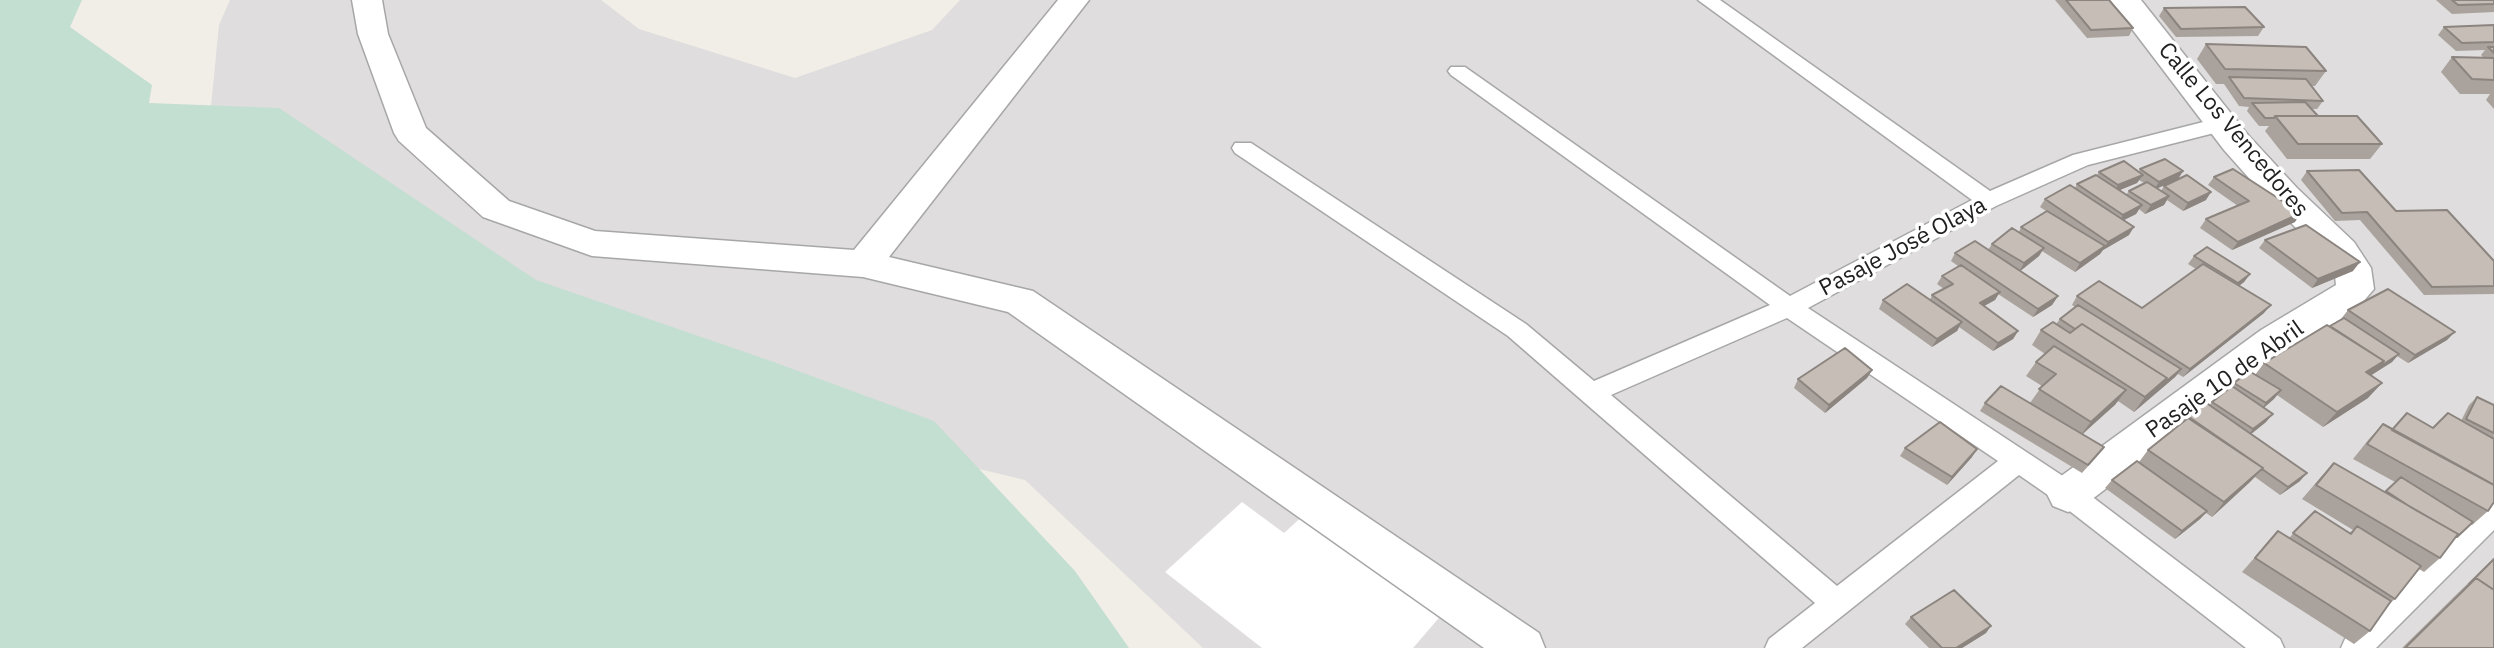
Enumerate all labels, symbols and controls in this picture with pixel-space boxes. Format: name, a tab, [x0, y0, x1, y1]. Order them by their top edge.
street label: Calle Los Vencedores	[2152, 37, 2314, 223]
street label: Pasaje José Olaya	[1815, 191, 1991, 303]
street label: Pasaje 10 de Abril	[2141, 315, 2309, 445]

